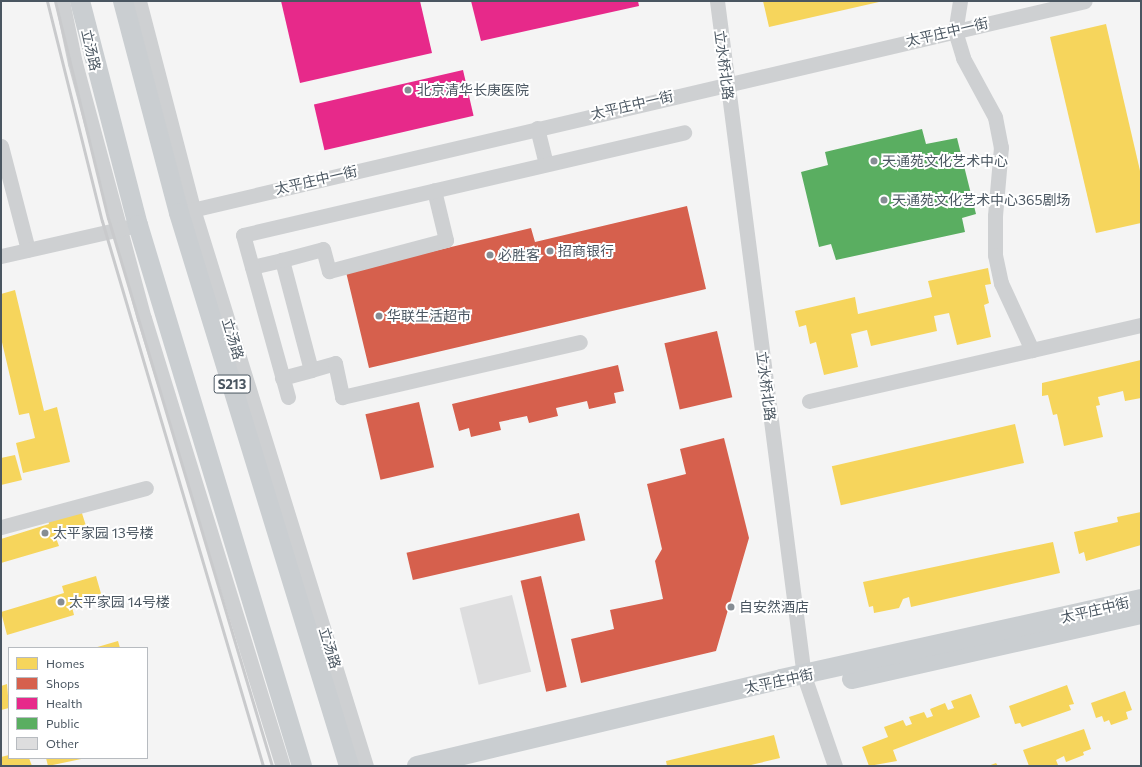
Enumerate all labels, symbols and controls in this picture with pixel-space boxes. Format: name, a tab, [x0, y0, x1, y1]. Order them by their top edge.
street label: 太平庄中一街	[904, 14, 990, 50]
street label: 立汤路	[78, 28, 104, 72]
street label: 立水桥北路	[711, 29, 737, 101]
place label: 北京清华长庚医院	[417, 82, 529, 98]
marker: 北京清华长庚医院	[402, 84, 414, 96]
street label: 太平庄中一街	[589, 87, 675, 123]
place label: 天通苑文化艺术中心	[882, 153, 1008, 169]
marker: 天通苑文化艺术中心	[869, 156, 879, 166]
street label: 太平庄中一街	[273, 162, 359, 198]
place label: 天通苑文化艺术中心365剧场	[892, 192, 1071, 208]
marker: 天通苑文化艺术中心365剧场	[879, 195, 889, 205]
place label: 招商银行	[558, 243, 614, 259]
marker: 招商银行	[545, 246, 555, 256]
place label: 必胜客	[498, 247, 540, 263]
marker: 必胜客	[485, 250, 495, 260]
place label: 华联生活超市	[387, 308, 471, 324]
marker: 华联生活超市	[374, 311, 384, 321]
street label: 立汤路	[219, 316, 247, 362]
street label: 立水桥北路	[753, 350, 779, 422]
road number: S213	[213, 373, 251, 395]
place label: 太平家园 13号楼	[53, 525, 154, 541]
marker: 太平家园 13号楼	[40, 528, 50, 538]
place label: 太平家园 14号楼	[69, 594, 170, 610]
street label: 太平庄中街	[1059, 594, 1131, 626]
marker: 太平家园 14号楼	[56, 597, 66, 607]
place label: 自安然酒店	[739, 599, 809, 615]
marker: 自安然酒店	[726, 602, 736, 612]
street label: 立汤路	[316, 625, 344, 671]
legend	[8, 647, 148, 759]
text: Homes	[46, 656, 84, 670]
street label: 太平庄中街	[743, 666, 815, 696]
text: Shops	[46, 676, 80, 690]
text: Health	[46, 696, 82, 710]
text: Public	[46, 716, 79, 730]
text: Other	[46, 736, 79, 750]

